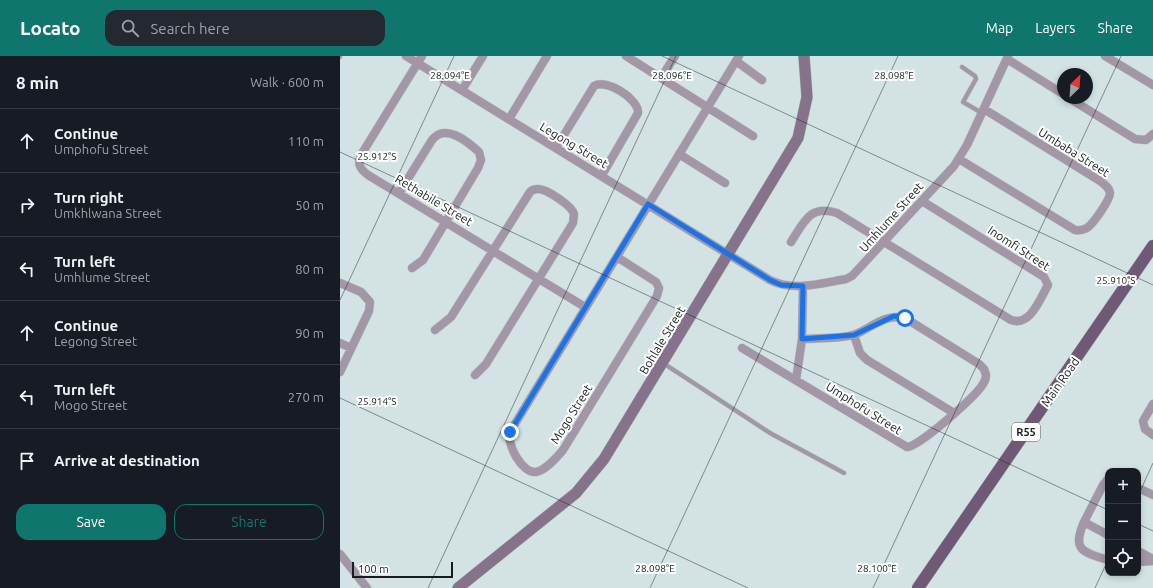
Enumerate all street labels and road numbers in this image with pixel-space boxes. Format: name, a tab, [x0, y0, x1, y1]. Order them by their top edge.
street label: Legong Street	[538, 120, 610, 170]
street label: Umbaba Street	[1036, 125, 1112, 179]
street label: Rethabile Street	[393, 172, 475, 228]
street label: Umhlume Street	[857, 180, 926, 254]
street label: Inomfi Street	[986, 223, 1053, 273]
street label: Bohlale Street	[637, 303, 688, 376]
street label: Main Road	[1038, 355, 1082, 409]
street label: Umphofu Street	[824, 379, 905, 437]
street label: Mogo Street	[548, 382, 595, 446]
road number: R55	[1012, 423, 1040, 441]

